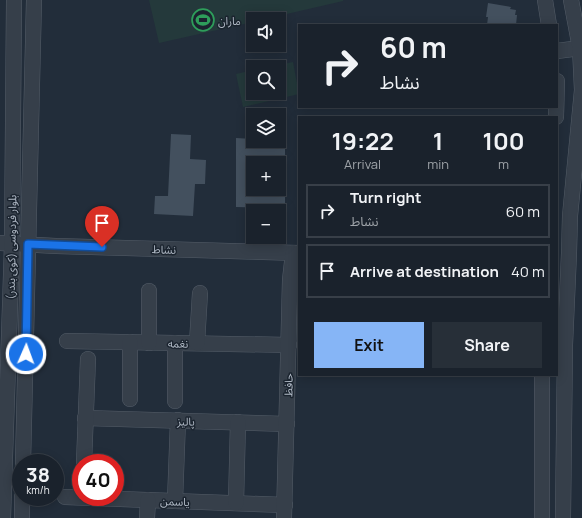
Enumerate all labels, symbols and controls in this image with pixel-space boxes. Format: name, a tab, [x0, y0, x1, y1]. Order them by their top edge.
sports icon: ماران	[190, 7, 216, 33]
map controls	[246, 12, 286, 244]
button: sound	[246, 12, 286, 52]
place label: ماران	[218, 13, 241, 28]
text: 60 m	[380, 28, 447, 66]
icon: right	[314, 40, 366, 92]
button: search	[246, 60, 286, 100]
text: نشاط	[380, 70, 420, 94]
button: layers	[246, 108, 286, 148]
text: 19:22	[331, 124, 394, 157]
text: 1	[433, 124, 443, 157]
text: 100	[482, 124, 525, 157]
text: Arrival	[344, 155, 381, 173]
text: min	[427, 155, 449, 173]
text: m	[498, 155, 509, 173]
button: +	[246, 156, 286, 196]
text: Turn right	[350, 187, 421, 208]
street label: بلوار فردوسی (کوی بندر)	[3, 195, 19, 299]
icon: right	[316, 200, 338, 222]
text: 60 m	[506, 201, 540, 222]
button: −	[246, 204, 286, 244]
pin	[85, 206, 119, 247]
icon: arrive	[91, 212, 113, 234]
text: نشاط	[350, 212, 379, 230]
street label: نشاط	[152, 241, 176, 257]
icon: arrive	[316, 260, 338, 282]
text: Arrive at destination	[350, 261, 499, 282]
text: 40 m	[511, 261, 545, 282]
button: Exit	[314, 322, 424, 368]
button: Share	[432, 322, 542, 368]
position arrow	[5, 333, 47, 375]
street label: نغمه	[168, 335, 188, 351]
street label: حافظ	[280, 372, 296, 397]
street label: پالیز	[176, 413, 195, 430]
speed limit sign: 40	[72, 454, 124, 506]
text: 38	[26, 461, 50, 488]
text: km/h	[26, 483, 50, 497]
street label: یاسمن	[160, 493, 190, 509]

